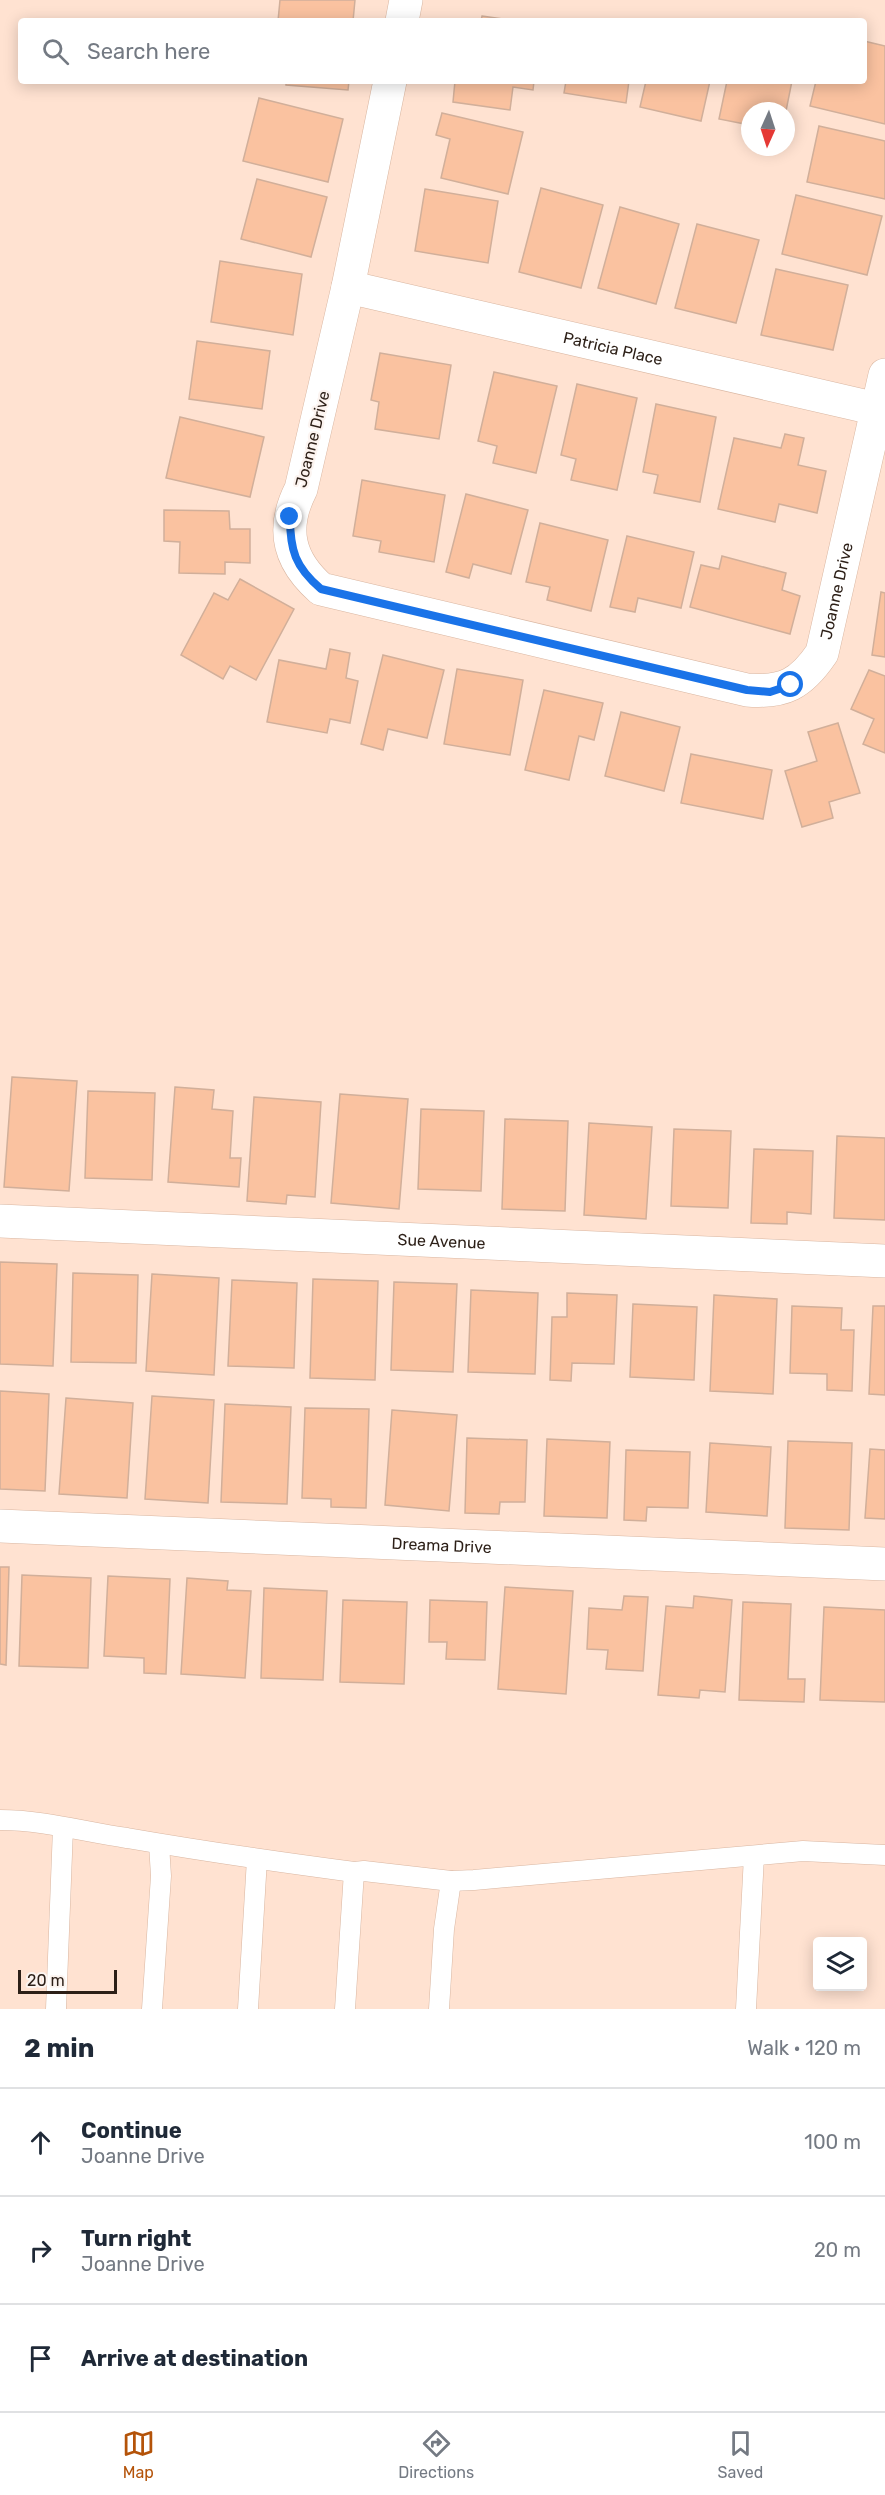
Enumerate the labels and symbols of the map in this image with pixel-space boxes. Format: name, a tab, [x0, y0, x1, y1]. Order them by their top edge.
north arrow	[741, 102, 795, 156]
street label: Patricia Place	[561, 328, 665, 369]
street label: Joanne Drive	[291, 389, 334, 489]
route end	[276, 503, 302, 529]
street label: Joanne Drive	[816, 541, 857, 641]
route start	[777, 671, 803, 697]
street label: Sue Avenue	[397, 1230, 486, 1253]
street label: Dreama Drive	[391, 1534, 492, 1557]
scale bar	[18, 1967, 117, 1994]

